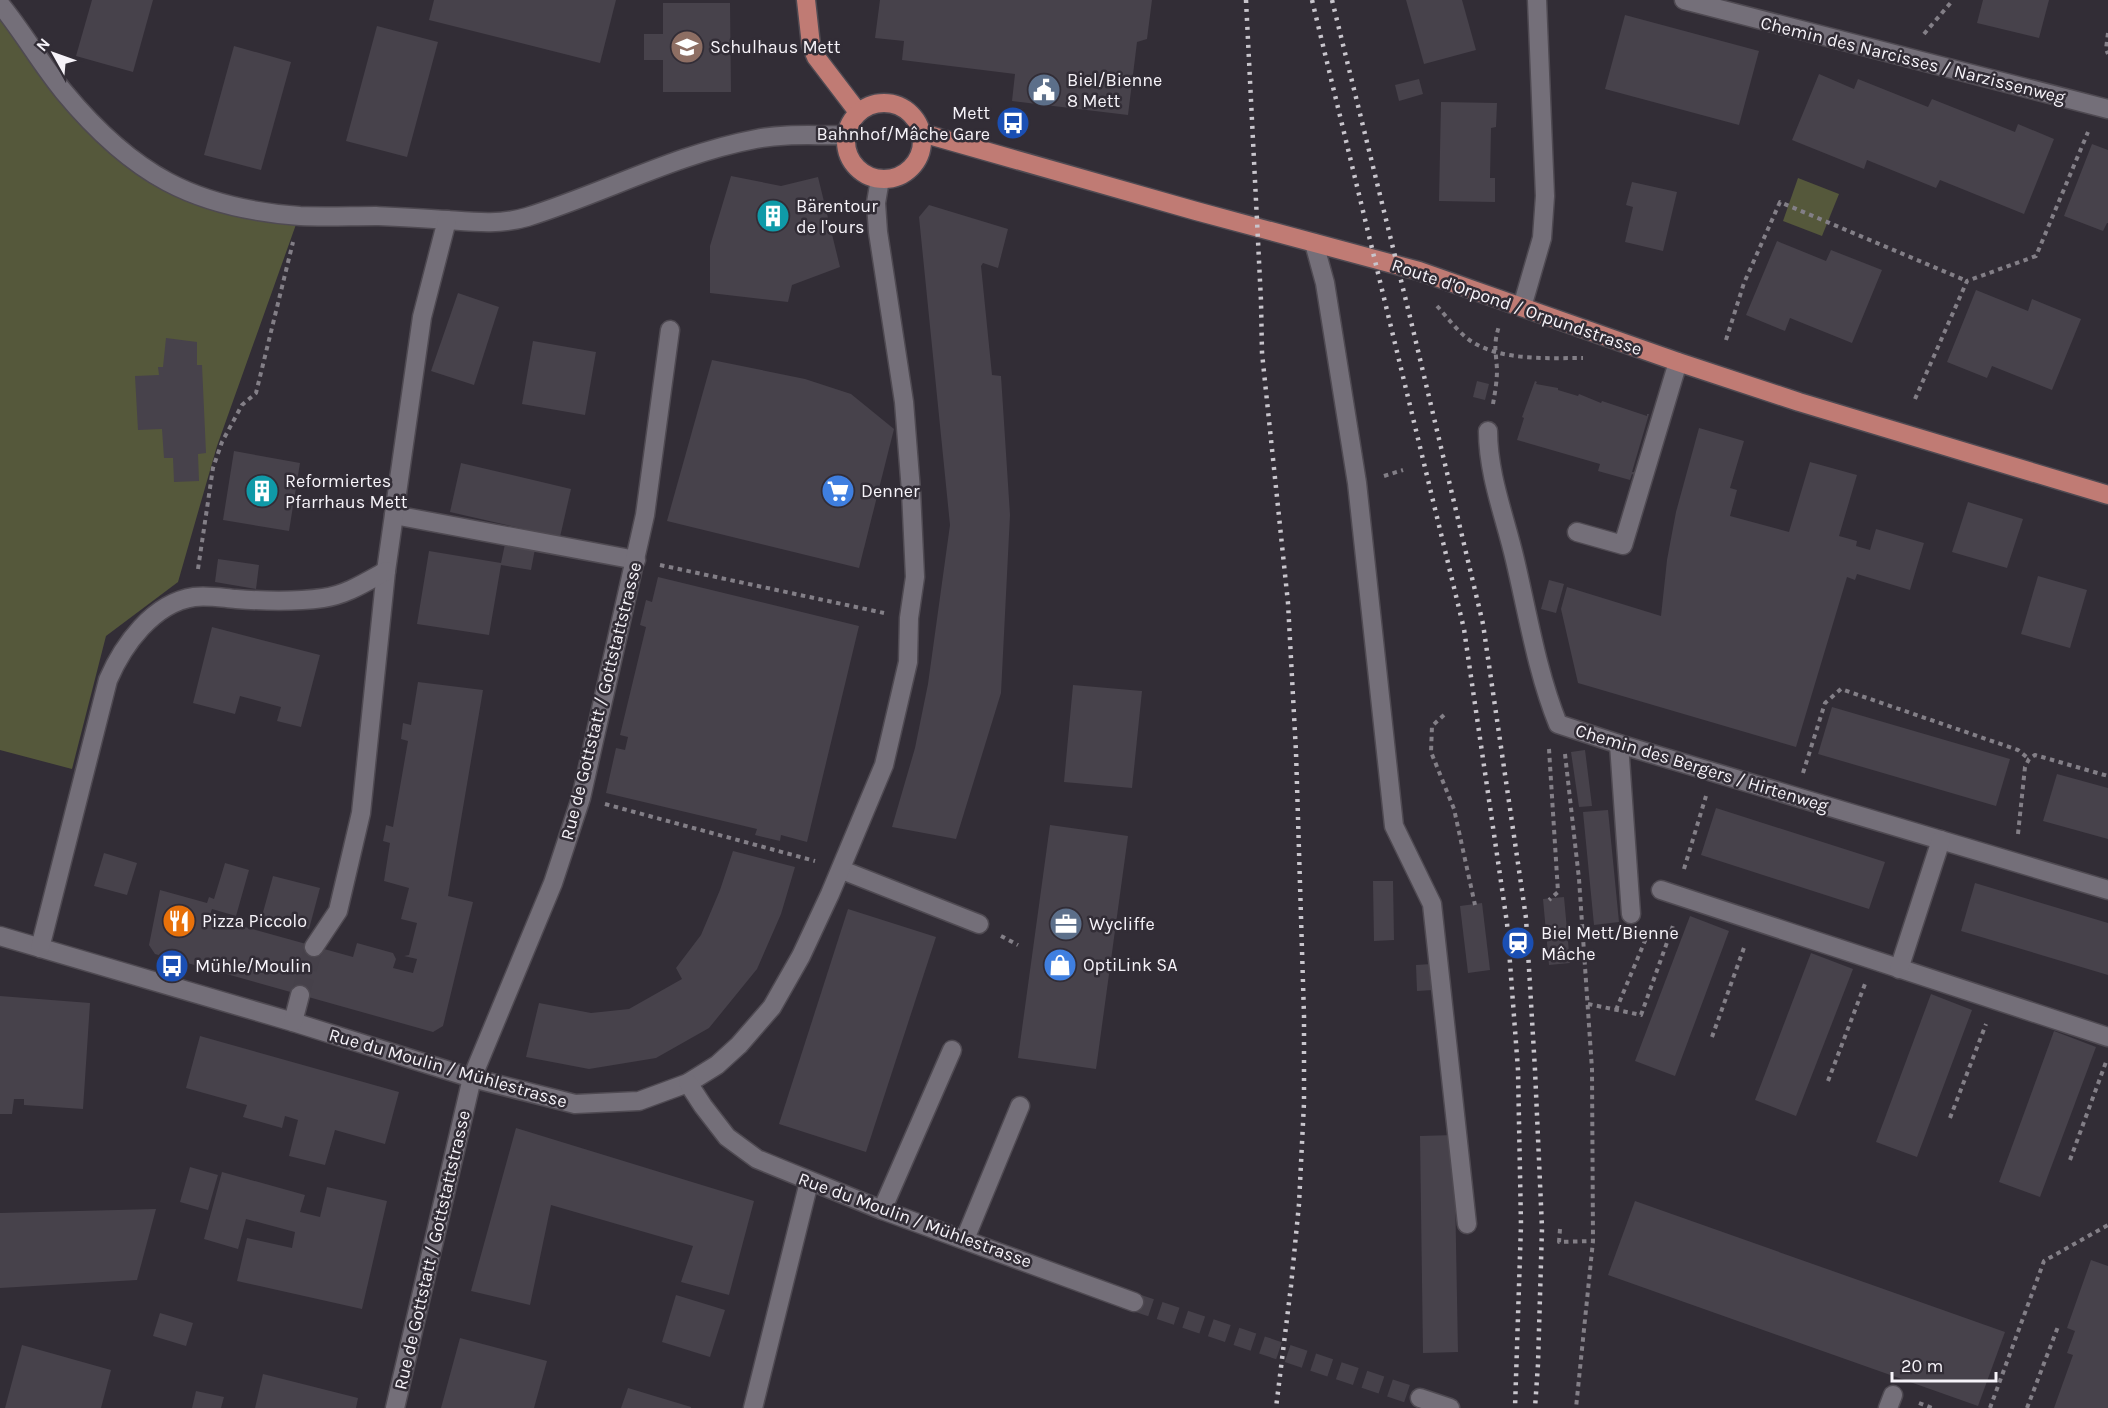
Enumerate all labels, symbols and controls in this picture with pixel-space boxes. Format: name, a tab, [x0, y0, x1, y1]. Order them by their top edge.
street label: Chemin des Narcisses / Narzissenweg	[1758, 11, 2068, 109]
north arrow	[24, 24, 84, 84]
school or university icon: Schulhaus Mett	[669, 29, 705, 65]
text: N	[32, 34, 54, 55]
place label: Schulhaus Mett	[710, 36, 841, 58]
place label: Biel/Bienne 8 Mett	[1067, 69, 1162, 112]
public building icon: Biel/Bienne 8 Mett	[1026, 72, 1062, 108]
place label: Mett Bahnhof/Mâche Gare	[816, 102, 990, 145]
bus stop icon: Mett Bahnhof/Mâche Gare	[995, 105, 1031, 141]
place label: Bärentour de l'ours	[796, 195, 878, 238]
building icon: Bärentour de l'ours	[755, 198, 791, 234]
street label: Route d'Orpond / Orpundstrasse	[1389, 254, 1645, 360]
place label: Reformiertes Pfarrhaus Mett	[285, 470, 408, 513]
building icon: Reformiertes Pfarrhaus Mett	[244, 473, 280, 509]
supermarket icon: Denner	[820, 473, 856, 509]
place label: Denner	[861, 480, 920, 502]
street label: Rue de Gottstatt / Gottstattstrasse	[556, 560, 646, 842]
street label: Chemin des Bergers / Hirtenweg	[1573, 719, 1831, 817]
restaurant icon: Pizza Piccolo	[161, 903, 197, 939]
office icon: Wycliffe	[1048, 906, 1084, 942]
place label: Pizza Piccolo	[202, 910, 307, 932]
place label: Wycliffe	[1089, 913, 1155, 935]
place label: Biel Mett/Bienne Mâche	[1541, 922, 1679, 965]
station icon: Biel Mett/Bienne Mâche	[1500, 925, 1536, 961]
shop icon: OptiLink SA	[1042, 947, 1078, 983]
bus stop icon: Mühle/Moulin	[154, 948, 190, 984]
place label: OptiLink SA	[1083, 954, 1178, 976]
place label: Mühle/Moulin	[195, 955, 311, 977]
street label: Rue du Moulin / Mühlestrasse	[326, 1023, 570, 1113]
street label: Rue de Gottstatt / Gottstattstrasse	[389, 1108, 475, 1392]
street label: Rue du Moulin / Mühlestrasse	[795, 1167, 1035, 1273]
scale bar	[1892, 1345, 1996, 1383]
text: 20 m	[1901, 1355, 1943, 1377]

